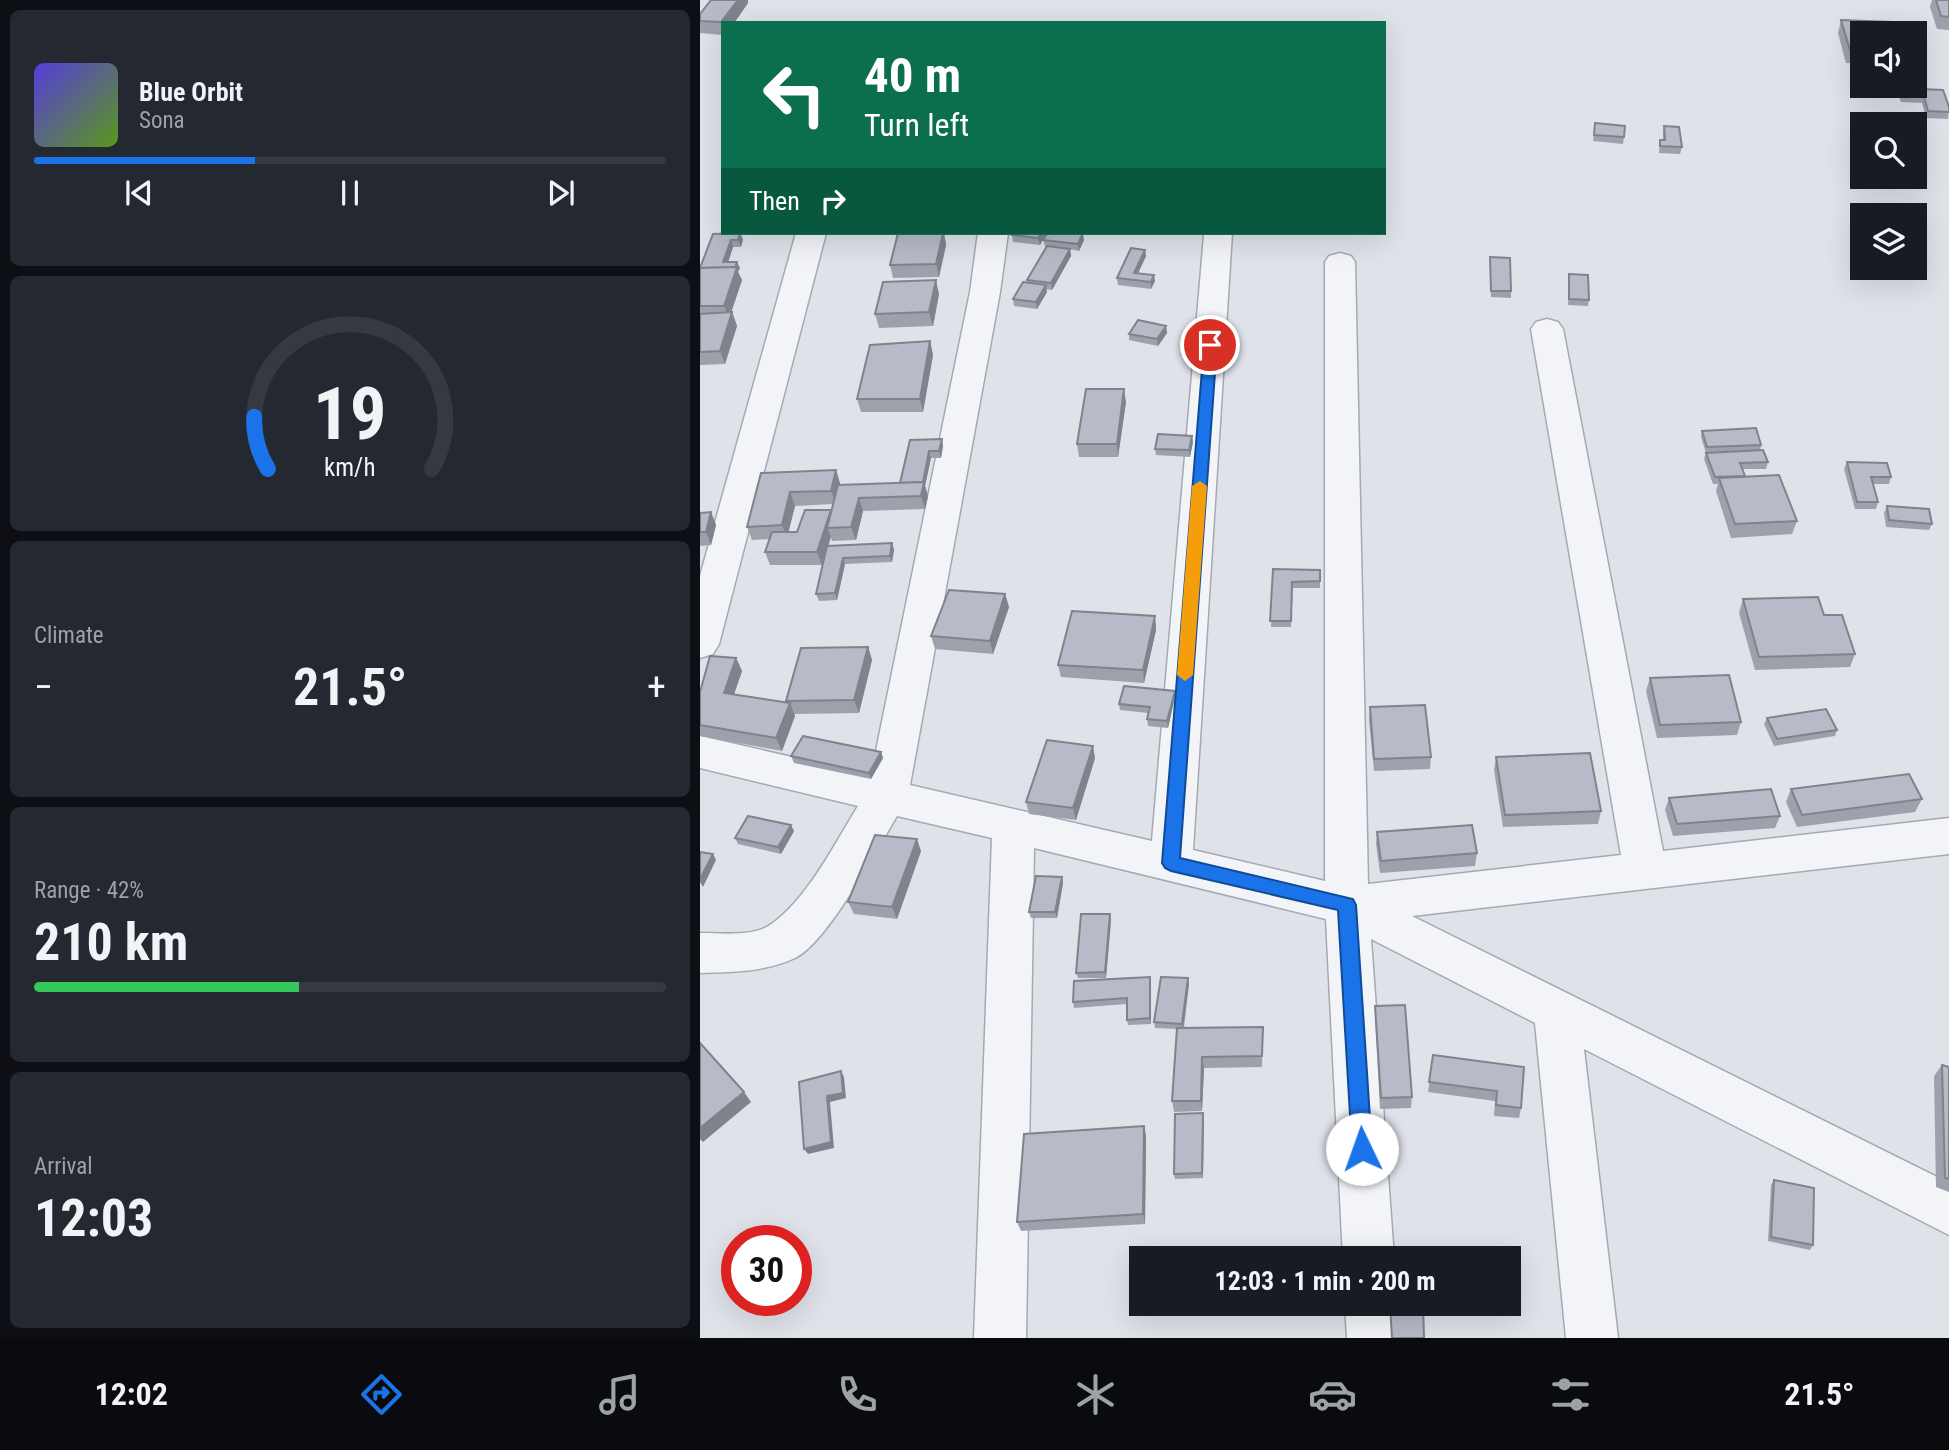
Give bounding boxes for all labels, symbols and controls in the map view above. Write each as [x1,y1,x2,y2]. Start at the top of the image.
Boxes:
map controls [1850,21,1927,280]
button: sound [1850,21,1927,98]
text: 40 m [864,47,961,104]
icon: left [749,49,840,140]
text: Blue Orbit [139,77,243,107]
text: Turn left [864,106,969,144]
text: Sona [139,107,185,134]
button: search [1850,112,1927,189]
icon: previous [120,174,158,212]
icon: pause [331,174,369,212]
icon: next [542,174,580,212]
icon: right [814,182,852,220]
text: Then [749,186,800,216]
button: layers [1850,203,1927,280]
pin [1180,315,1240,375]
icon: arrive [1191,326,1229,364]
text: 19 [313,372,387,458]
text: km/h [324,453,376,482]
text: Climate [34,622,104,649]
text: 21.5° [293,657,407,718]
text: − [34,665,53,709]
text: + [647,665,666,709]
text: Range · 42% [34,877,144,904]
text: 210 km [34,912,188,973]
position arrow [1325,1112,1399,1186]
text: Arrival [34,1153,93,1180]
text: 12:03 [34,1188,153,1249]
speed limit sign: 30 [721,1225,812,1316]
text: 12:03 · 1 min · 200 m [1215,1266,1435,1296]
icon: directions [357,1370,406,1419]
icon: music [595,1370,644,1419]
icon: phone [833,1370,882,1419]
icon: climate [1071,1370,1120,1419]
icon: car [1308,1370,1357,1419]
icon: filters [1546,1370,1595,1419]
text: 12:02 [94,1375,168,1413]
text: 21.5° [1784,1375,1854,1413]

